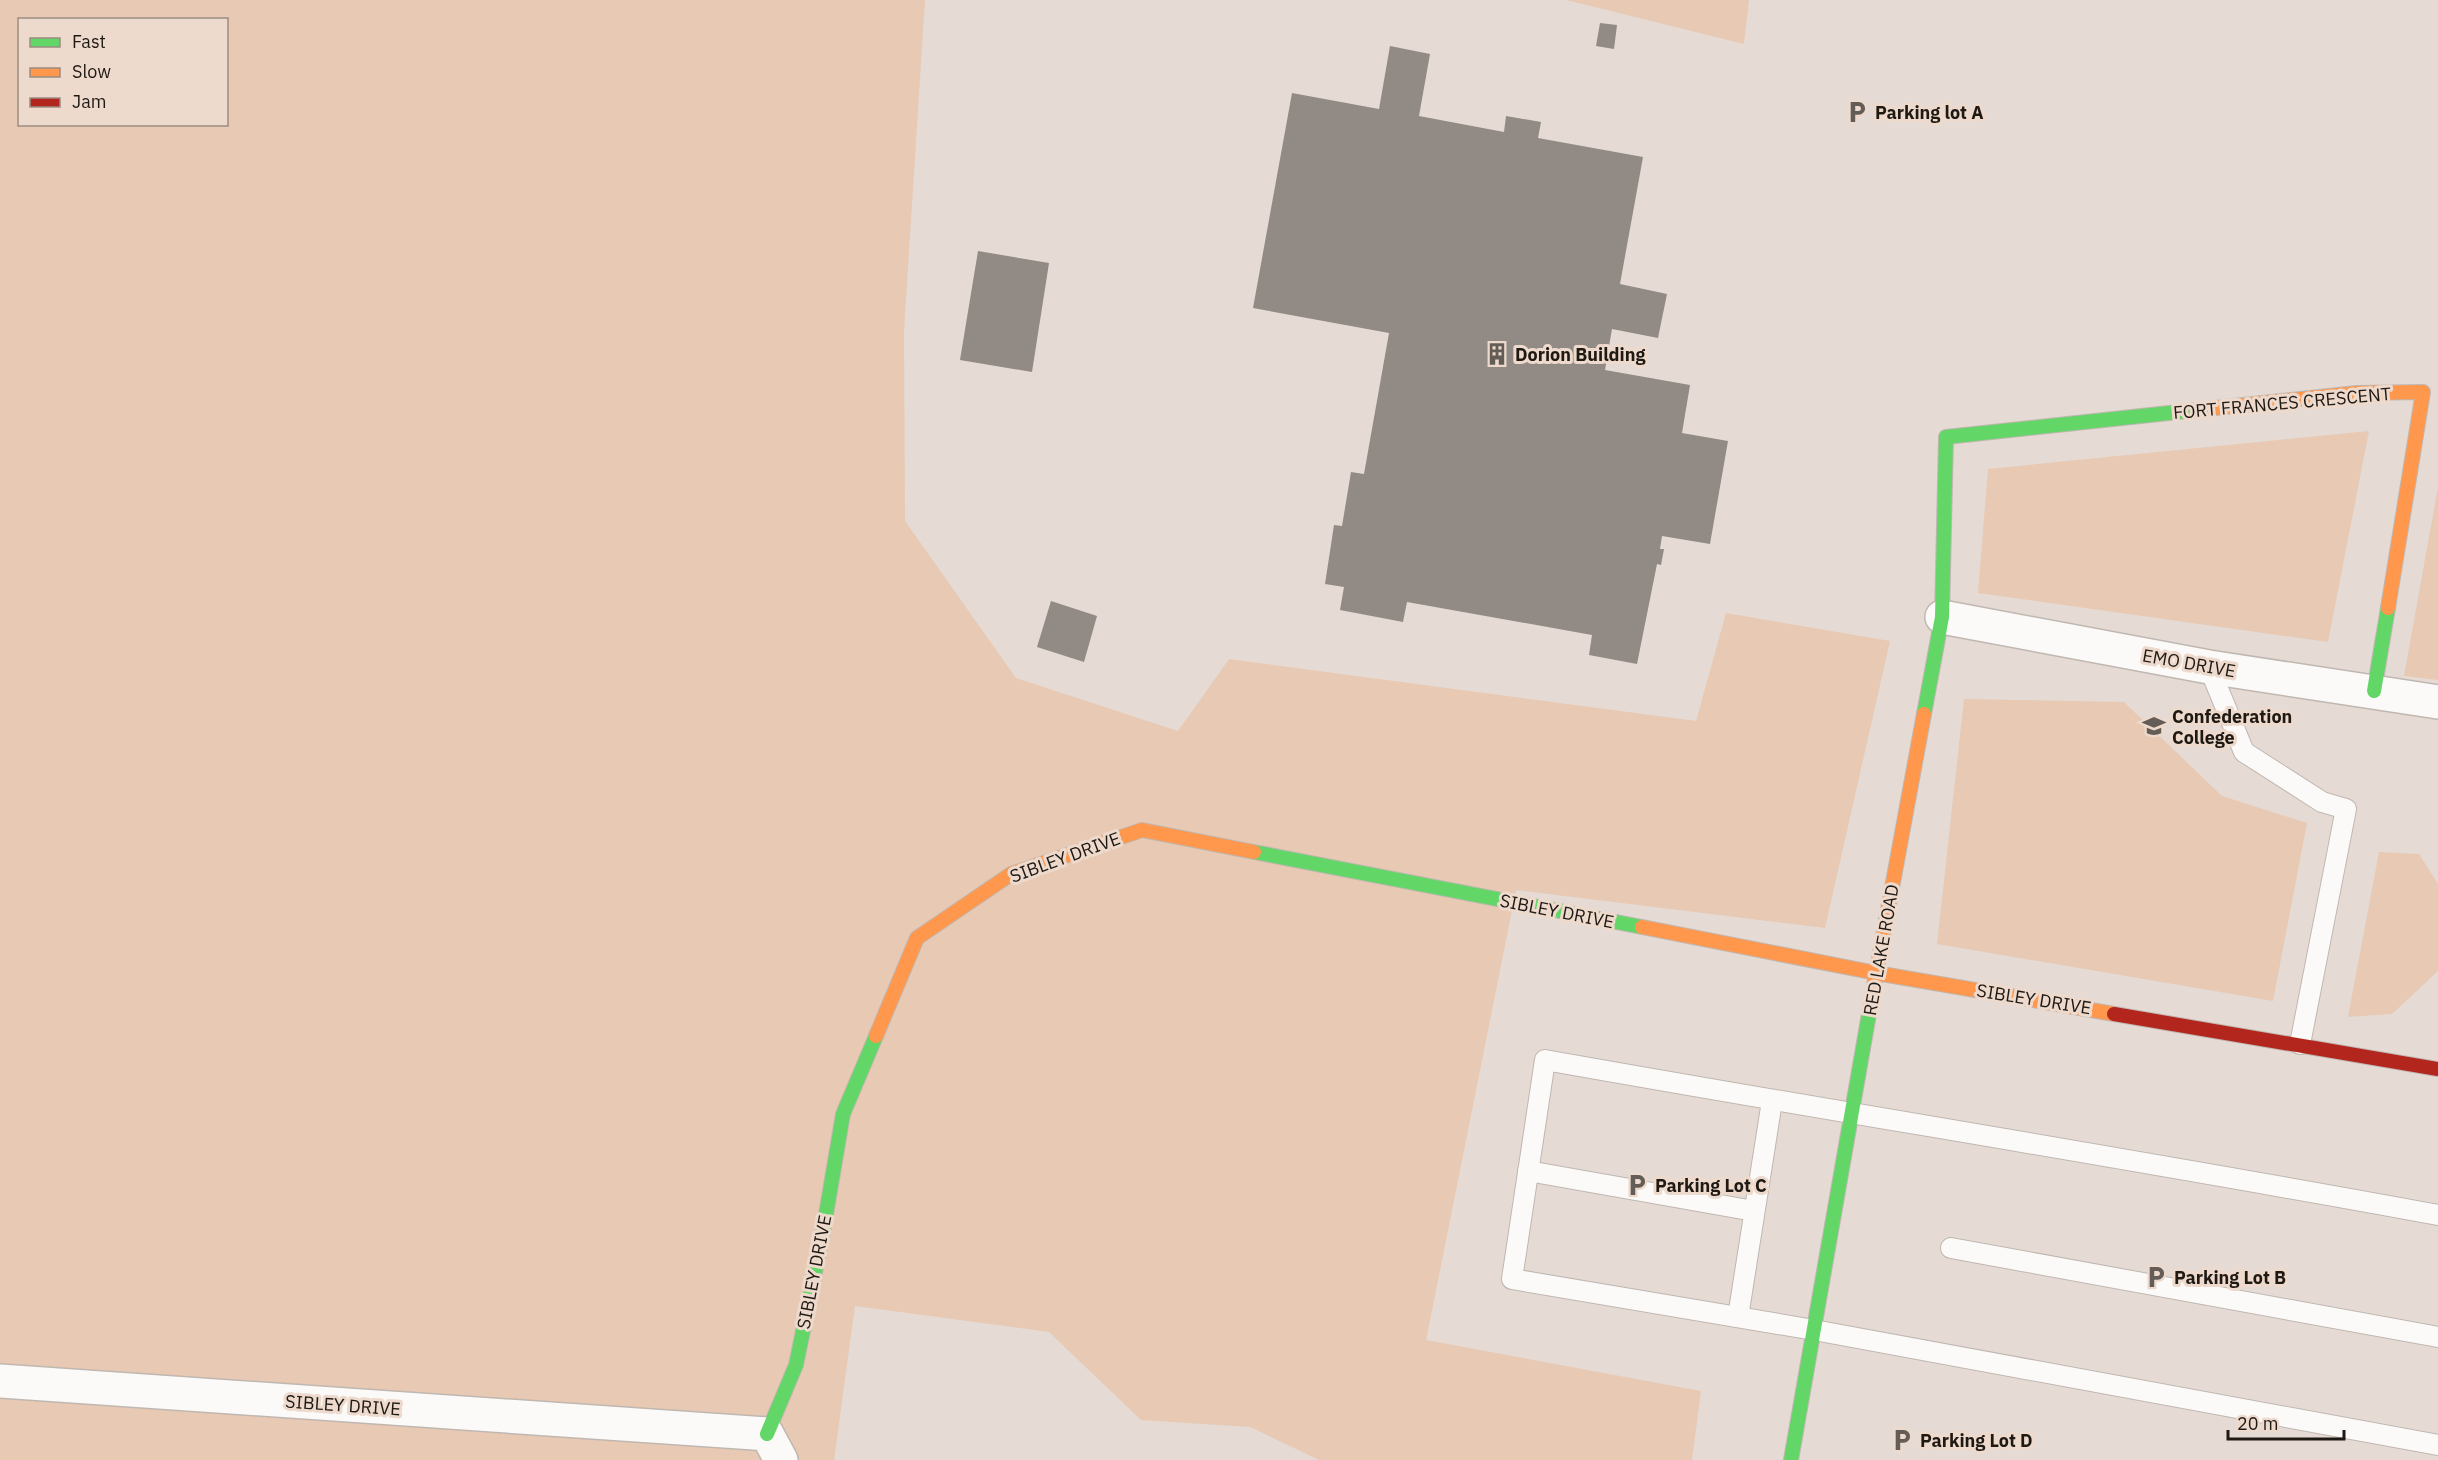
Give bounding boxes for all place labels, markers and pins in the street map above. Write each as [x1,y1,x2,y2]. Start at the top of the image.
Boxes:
parking icon: Parking lot A [1844,99,1870,125]
place label: Parking lot A [1875,101,1983,124]
building icon: Dorion Building [1484,341,1510,367]
place label: Dorion Building [1515,343,1645,366]
place label: Confederation College [2172,705,2292,749]
school or university icon: Confederation College [2141,713,2167,739]
parking icon: Parking Lot C [1624,1172,1650,1198]
place label: Parking Lot C [1655,1174,1767,1197]
parking icon: Parking Lot B [2143,1264,2169,1290]
place label: Parking Lot B [2174,1266,2286,1289]
parking icon: Parking Lot D [1889,1427,1915,1453]
place label: Parking Lot D [1920,1429,2033,1452]

